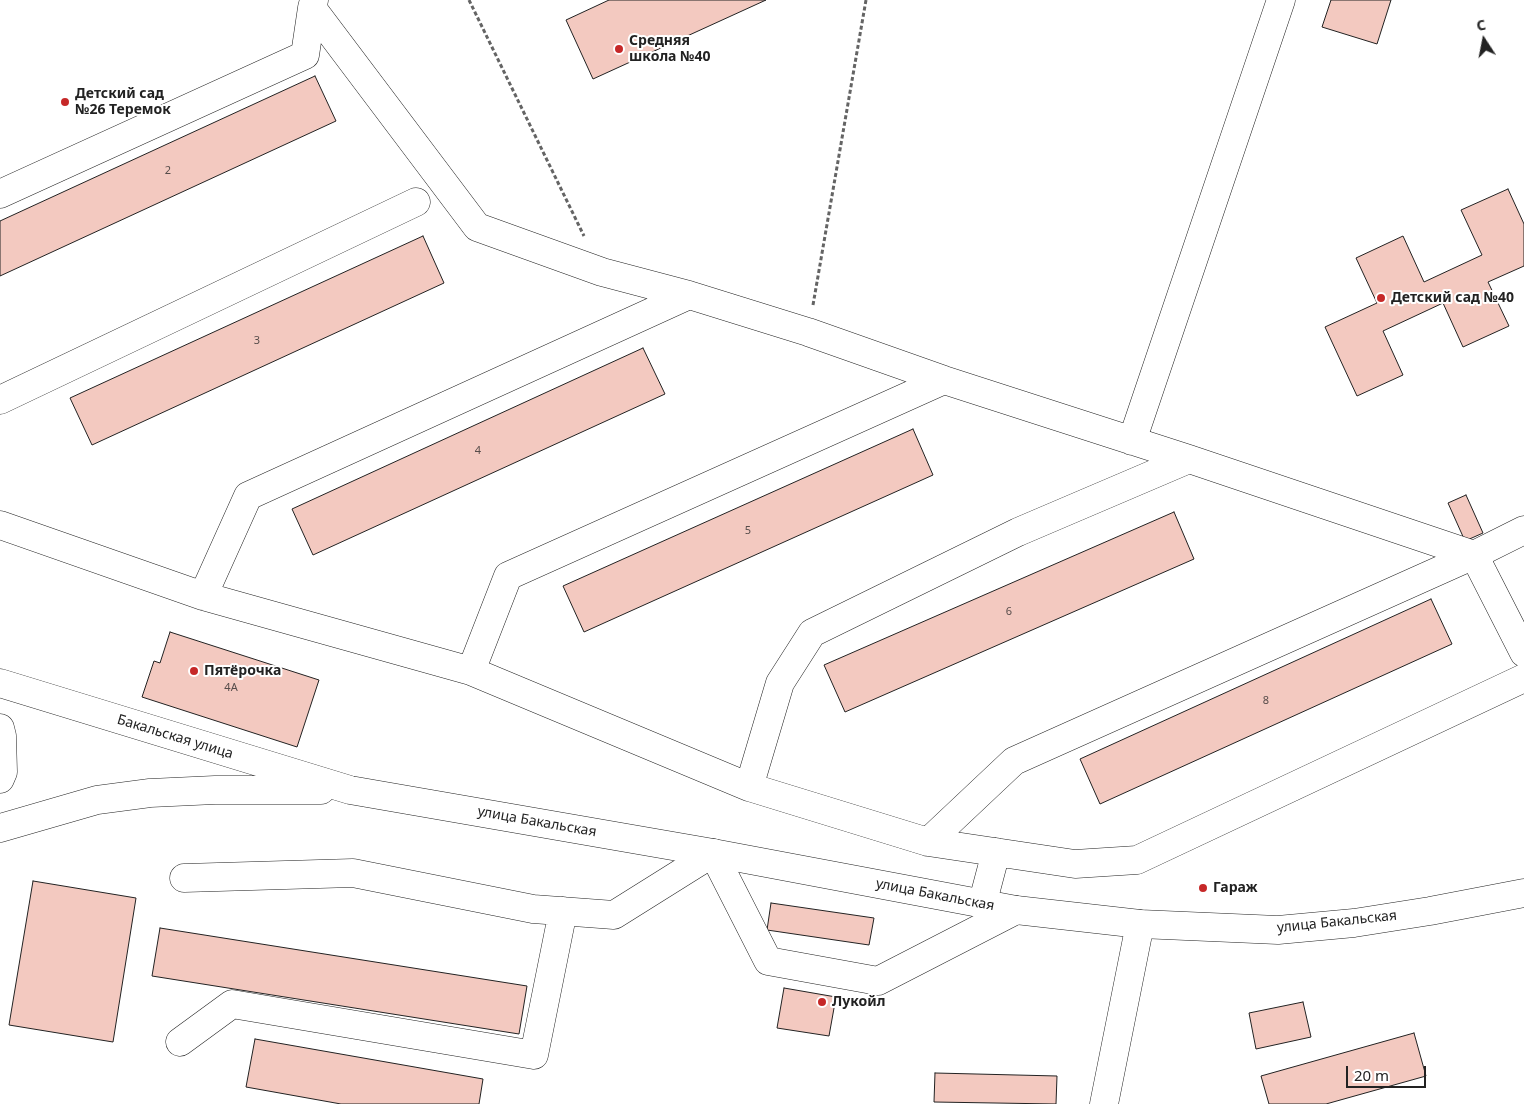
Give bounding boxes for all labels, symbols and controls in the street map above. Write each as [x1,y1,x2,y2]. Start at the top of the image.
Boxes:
north arrow [1459,15,1509,65]
text: С [1475,15,1487,35]
place label: Средняя школа №40 [629,33,710,65]
marker: Средняя школа №40 [613,43,625,55]
place label: Детский сад №26 Теремок [75,86,171,118]
marker: Детский сад №26 Теремок [59,96,71,108]
house number: 2 [165,164,171,178]
place label: Детский сад №40 [1391,290,1514,306]
marker: Детский сад №40 [1375,292,1387,304]
house number: 3 [254,334,260,348]
house number: 4 [475,444,481,458]
house number: 5 [745,524,751,538]
house number: 6 [1006,605,1012,619]
place label: Пятёрочка [204,663,281,679]
marker: Пятёрочка [188,665,200,677]
house number: 4А [224,681,238,695]
house number: 8 [1263,694,1269,708]
street label: Бакальская улица [115,711,235,763]
street label: улица Бакальская [476,803,598,841]
street label: улица Бакальская [874,875,996,915]
place label: Гараж [1213,880,1258,896]
marker: Гараж [1197,882,1209,894]
street label: улица Бакальская [1276,907,1398,937]
place label: Лукойл [832,994,885,1010]
marker: Лукойл [816,996,828,1008]
scale bar [1349,1056,1429,1088]
text: 20 m [1354,1065,1389,1085]

